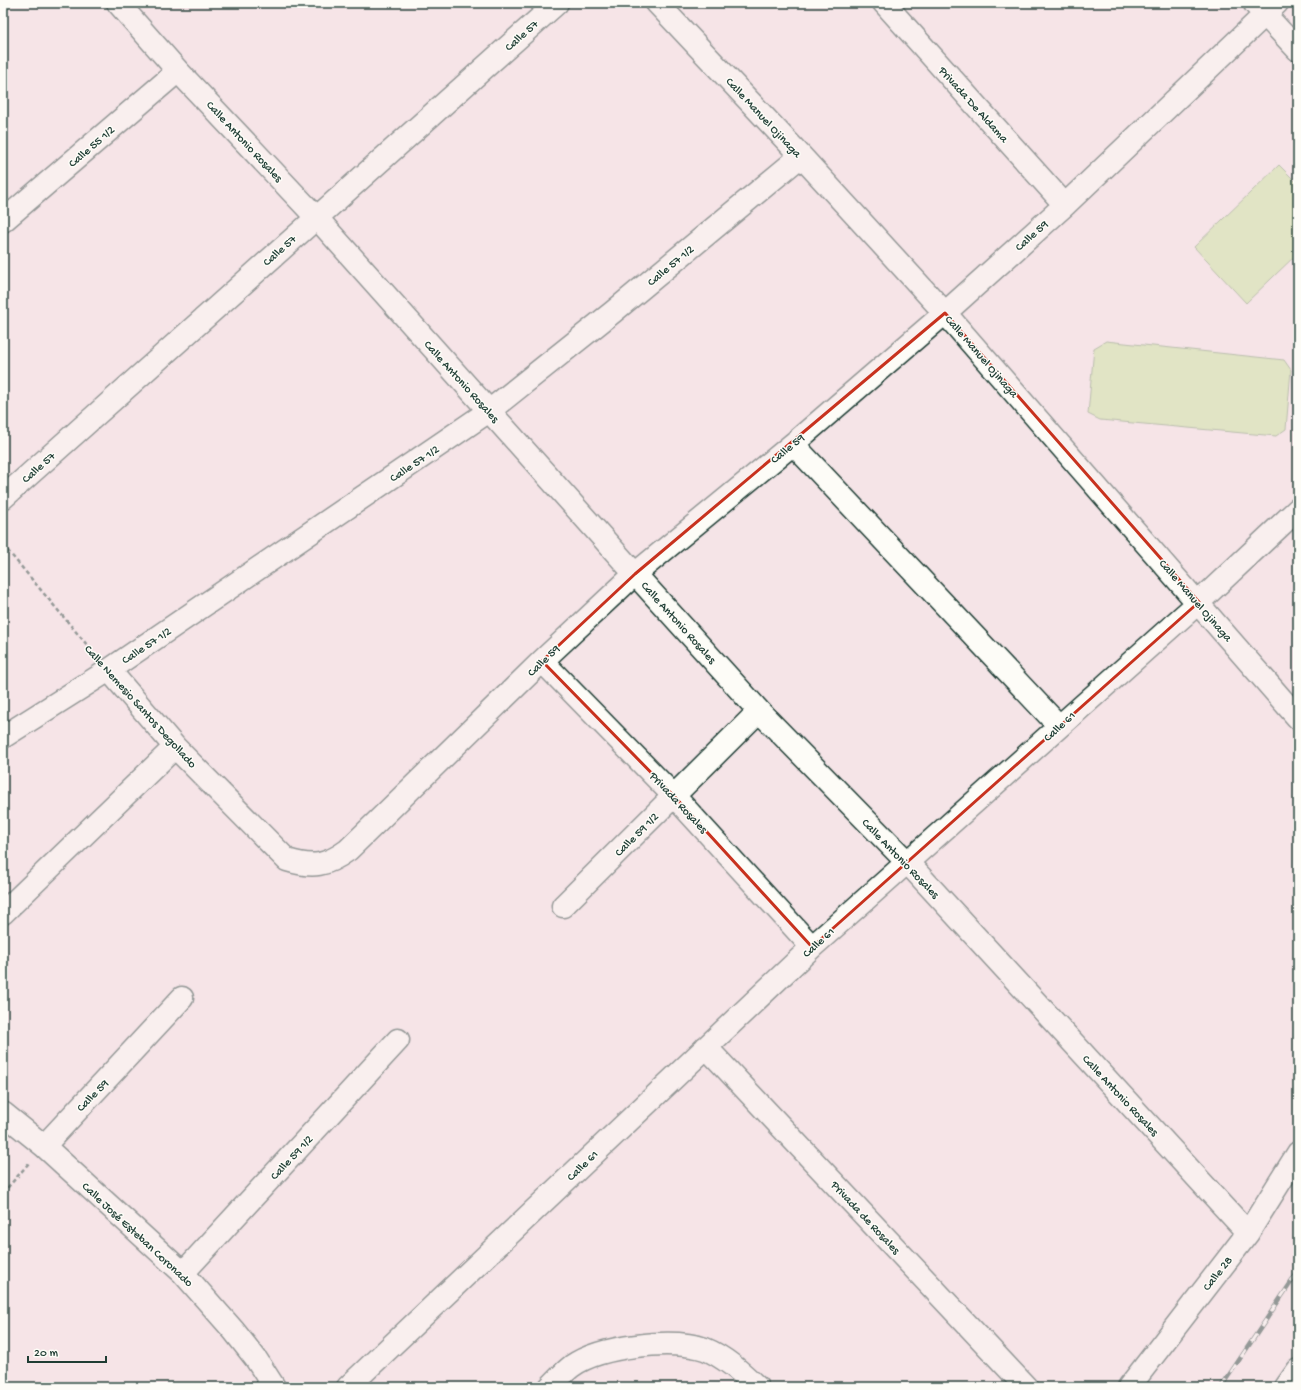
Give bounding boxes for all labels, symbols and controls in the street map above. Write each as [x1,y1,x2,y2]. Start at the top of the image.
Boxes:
street label: Calle 57 [503,17,542,55]
street label: Privada De Aldama [934,64,1011,146]
street label: Calle Manuel Ojinaga [722,75,804,162]
street label: Calle Antonio Rosales [202,99,285,186]
street label: Calle 55 1/2 [66,124,118,171]
street label: Calle 59 [1013,218,1052,255]
street label: Calle 57 [261,232,300,270]
street label: Calle 57 1/2 [645,243,698,290]
street label: Calle Manuel Ojinaga [941,313,1020,402]
street label: Calle Antonio Rosales [420,338,501,427]
street label: Calle 59 [769,431,808,468]
street label: Calle 57 1/2 [388,443,443,486]
street label: Calle 57 [20,449,59,487]
street label: Calle Manuel Ojinaga [1155,557,1234,646]
street label: Calle Antonio Rosales [637,579,718,668]
street label: Calle 57 1/2 [120,625,175,668]
street label: Calle Nemesio Santos Degollado [80,643,199,772]
street label: Calle 59 [525,643,564,680]
street label: Calle 61 [1041,709,1079,746]
street label: Privada Rosales [645,769,710,837]
street label: Calle 59 1/2 [613,810,662,860]
street label: Calle Antonio Rosales [858,817,942,903]
street label: Calle 61 [800,925,838,962]
street label: Calle Antonio Rosales [1078,1053,1161,1140]
street label: Calle 59 [75,1077,112,1116]
street label: Calle 59 1/2 [268,1133,317,1184]
street label: Calle 61 [565,1148,602,1185]
street label: Privada de Rosales [826,1178,902,1258]
street label: Calle José Esteban Coronado [78,1180,195,1291]
street label: Calle 28 [1201,1254,1237,1294]
scale bar [28,1338,106,1364]
text: 20 m [34,1347,59,1361]

